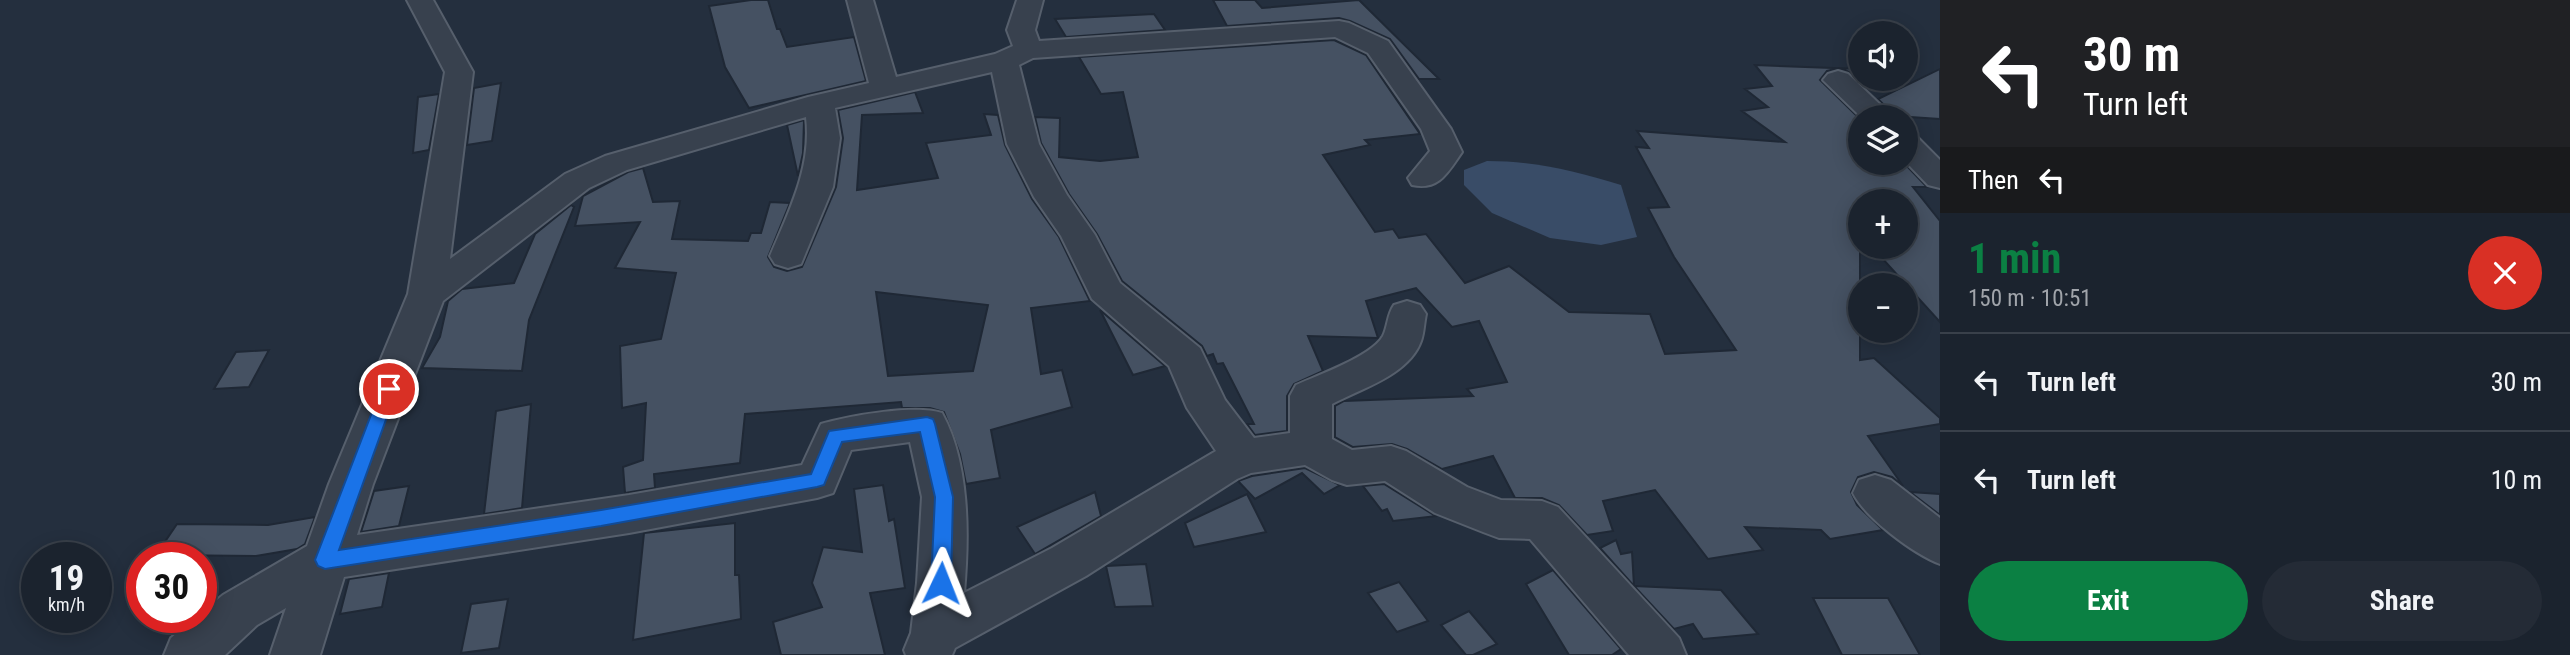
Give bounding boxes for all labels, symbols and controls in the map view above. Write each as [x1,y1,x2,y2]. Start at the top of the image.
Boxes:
map controls [1848,21,1918,343]
button: sound [1848,21,1918,91]
text: 30 m [2083,26,2180,83]
icon: left [1968,28,2059,119]
text: Turn left [2083,85,2188,123]
button: layers [1848,105,1918,175]
icon: left [2033,161,2071,199]
text: Then [1968,165,2019,195]
button: + [1848,189,1918,259]
text: 1 min [1968,234,2061,283]
button: close [2468,236,2542,310]
button: − [1848,273,1918,343]
text: 150 m · 10:51 [1968,285,2092,312]
pin [359,359,419,419]
icon: left [1968,363,2006,401]
text: Turn left [2027,367,2116,397]
text: 30 m [2491,367,2542,397]
icon: arrive [370,370,408,408]
icon: left [1968,461,2006,499]
text: Turn left [2027,465,2116,495]
text: 10 m [2491,465,2542,495]
speed limit sign: 30 [126,542,217,633]
position arrow [904,546,978,620]
text: 19 [49,558,84,599]
button: Exit [1968,561,2248,641]
button: Share [2262,561,2542,641]
text: km/h [48,594,85,615]

